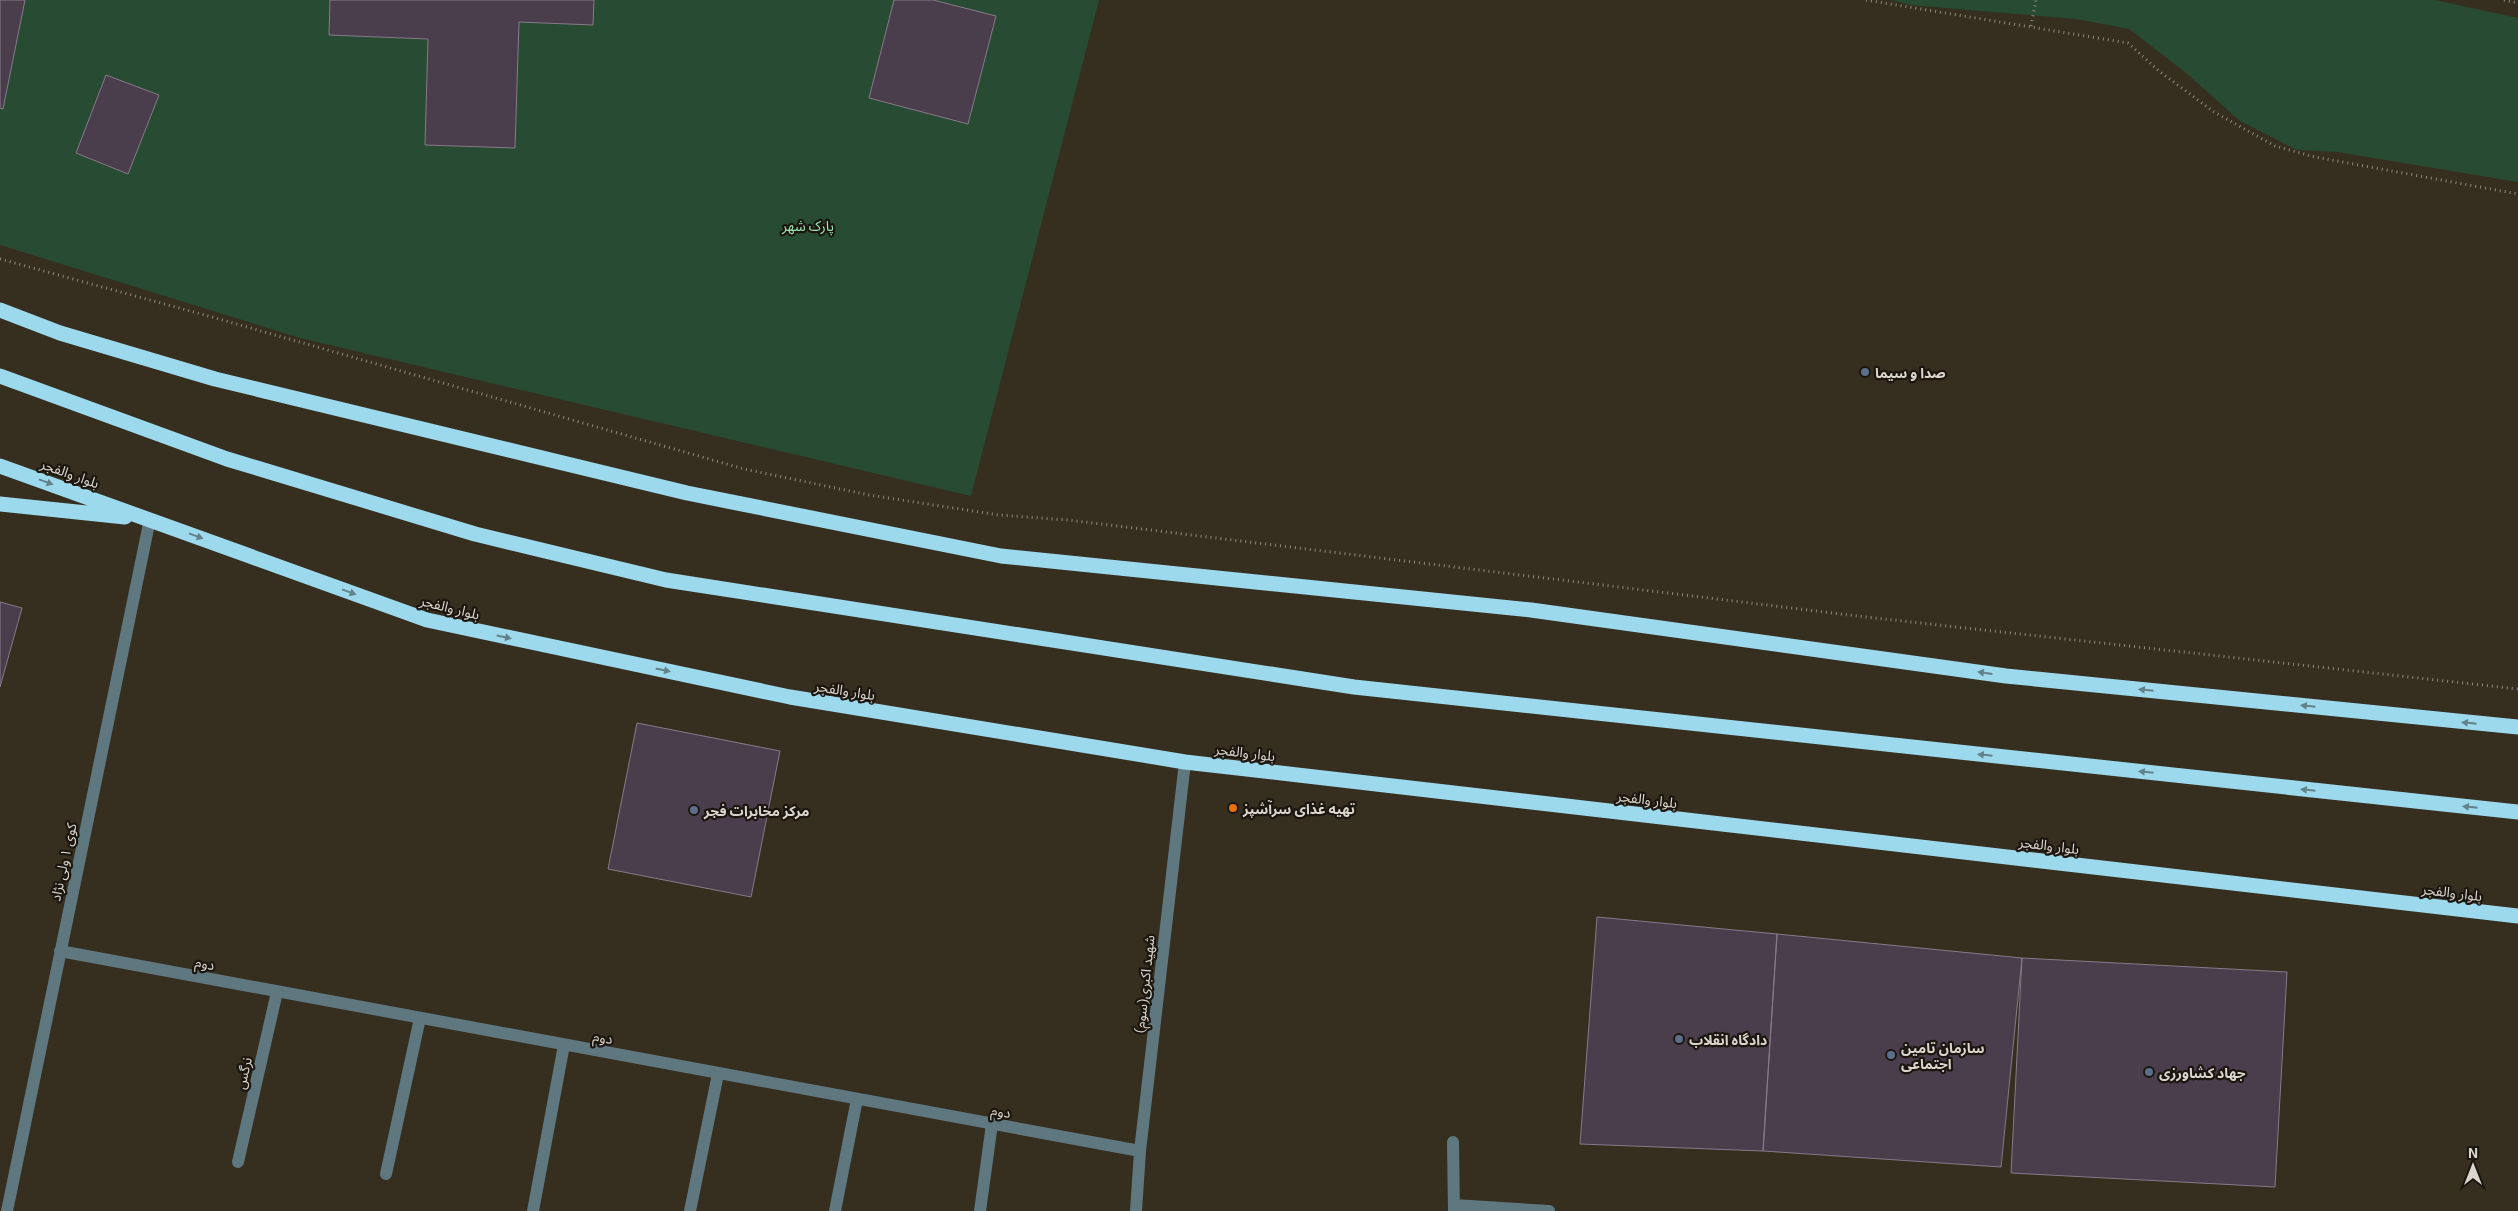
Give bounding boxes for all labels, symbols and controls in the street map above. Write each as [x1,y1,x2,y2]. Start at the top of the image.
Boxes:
park label: پارک شهر [781,217,834,236]
place label: صدا و سیما [1875,364,1946,381]
marker: صدا و سیما [1859,366,1871,378]
street label: بلوار والفجر [37,454,102,492]
one-way arrow [39,478,54,486]
one-way arrow [189,532,204,540]
one-way arrow [341,589,356,596]
street label: بلوار والفجر [417,591,482,624]
one-way arrow [497,633,512,641]
one-way arrow [656,667,672,675]
one-way arrow [1976,668,1992,676]
street label: بلوار والفجر [813,677,877,704]
one-way arrow [2138,686,2154,694]
one-way arrow [2300,702,2316,710]
one-way arrow [2461,718,2477,726]
street label: بلوار والفجر [1213,740,1276,765]
one-way arrow [1977,751,1993,759]
one-way arrow [2138,768,2154,776]
one-way arrow [2300,786,2316,794]
street label: بلوار والفجر [1615,787,1678,812]
place label: تهیه غذای سرآشپز [1242,800,1355,818]
place label: مرکز مخابرات فجر [703,802,809,820]
marker: تهیه غذای سرآشپز [1227,802,1239,814]
one-way arrow [2461,803,2477,811]
marker: مرکز مخابرات فجر [688,804,700,816]
street label: کوی ۱ ولی نژاد [46,821,81,903]
street label: بلوار والفجر [2017,833,2080,858]
street label: بلوار والفجر [2420,880,2483,905]
street label: شهید اکبری(سوم) [1130,934,1161,1034]
street label: دوم [193,953,217,976]
street label: دوم [591,1027,614,1050]
place label: دادگاه انقلاب [1689,1031,1767,1048]
marker: دادگاه انقلاب [1673,1033,1685,1045]
place label: سازمان تامین اجتماعی [1901,1039,1985,1072]
marker: سازمان تامین اجتماعی [1885,1049,1897,1061]
street label: نرگس [231,1055,256,1091]
place label: جهاد کشاورزی [2159,1064,2246,1082]
marker: جهاد کشاورزی [2143,1066,2155,1078]
street label: دوم [989,1101,1012,1124]
north arrow [2448,1141,2498,1191]
text: N [2468,1144,2478,1161]

